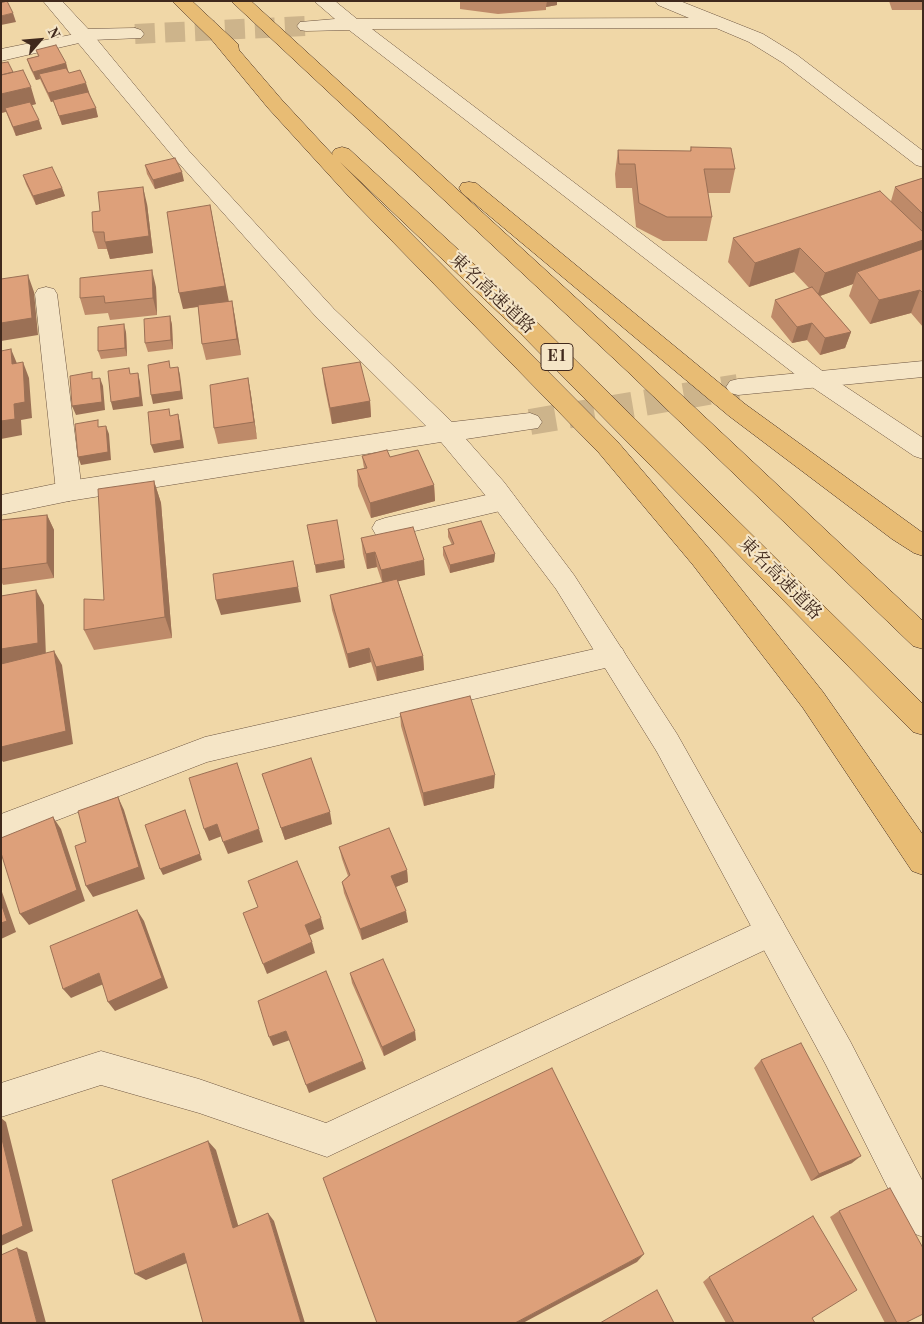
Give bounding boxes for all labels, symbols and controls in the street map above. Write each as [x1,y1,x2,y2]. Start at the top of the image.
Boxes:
north arrow [15,15,65,65]
text: N [45,25,62,41]
street label: 東名高速道路 [445,249,539,339]
road number: E1 [541,344,573,371]
street label: 東名高速道路 [734,533,826,625]

